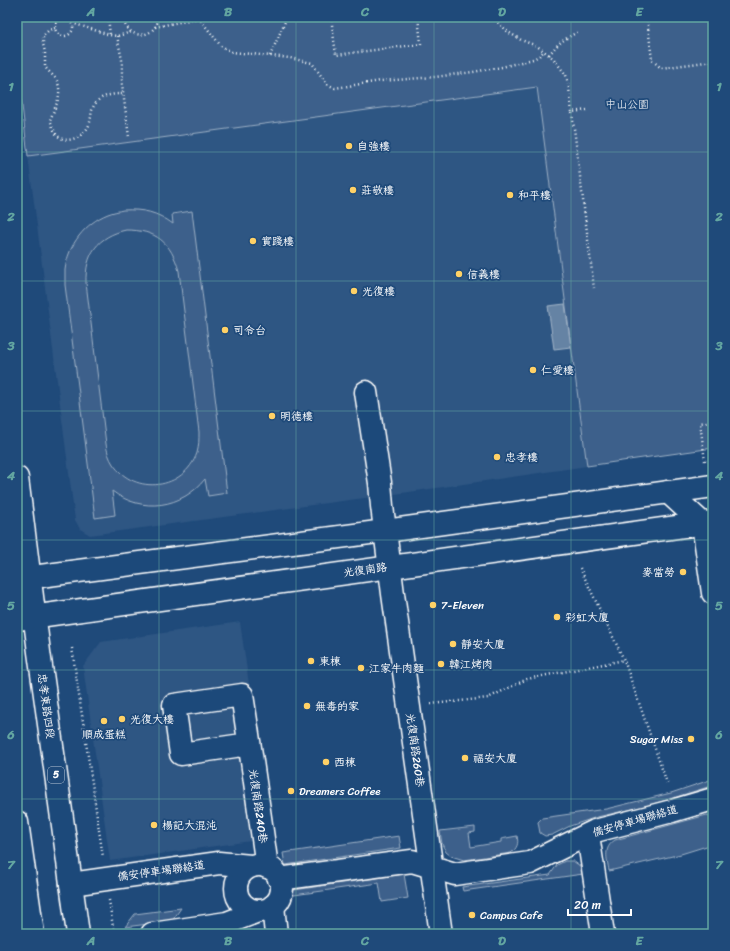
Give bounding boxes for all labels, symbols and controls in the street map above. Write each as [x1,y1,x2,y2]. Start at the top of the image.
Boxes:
text: A [86,0,95,23]
text: B [224,0,233,23]
text: C [360,0,370,23]
text: D [498,0,506,23]
text: E [635,0,644,23]
text: 1 [8,75,14,98]
text: 1 [716,75,722,98]
park label: 中山公園 [605,95,649,114]
place label: 自強樓 [357,137,390,156]
marker: 自強樓 [344,141,354,151]
place label: 莊敬樓 [361,181,394,200]
marker: 莊敬樓 [348,185,358,195]
place label: 和平樓 [518,186,551,205]
marker: 和平樓 [505,190,515,200]
text: 2 [6,205,15,228]
text: 2 [714,205,723,228]
place label: 實踐樓 [261,232,294,251]
marker: 實踐樓 [248,236,258,246]
place label: 信義樓 [467,265,500,284]
marker: 信義樓 [454,269,464,279]
place label: 光復樓 [362,282,395,301]
marker: 光復樓 [349,286,359,296]
place label: 司令台 [233,321,266,340]
marker: 司令台 [220,325,230,335]
text: 3 [6,334,15,357]
text: 3 [714,334,723,357]
place label: 仁愛樓 [541,361,574,380]
marker: 仁愛樓 [528,365,538,375]
place label: 明德樓 [280,407,313,426]
marker: 明德樓 [267,411,277,421]
place label: 忠孝樓 [505,448,538,467]
marker: 忠孝樓 [492,452,502,462]
text: 4 [6,464,16,487]
text: 4 [714,464,724,487]
street label: 光復南路 [342,558,388,582]
place label: 麥當勞 [642,563,675,582]
marker: 麥當勞 [678,567,688,577]
text: 5 [7,594,15,617]
text: 5 [715,594,723,617]
place label: 7-Eleven [441,596,484,615]
marker: 7-Eleven [428,600,438,610]
place label: 彩虹大廈 [565,608,609,627]
marker: 彩虹大廈 [552,612,562,622]
place label: 靜安大廈 [461,635,505,654]
marker: 靜安大廈 [448,639,458,649]
place label: 東棟 [319,652,341,671]
place label: 韓江烤肉 [449,655,493,674]
marker: 東棟 [306,656,316,666]
place label: 江家牛肉麵 [369,659,424,678]
marker: 韓江烤肉 [436,659,446,669]
marker: 江家牛肉麵 [356,663,366,673]
street label: 忠孝東路四段 [32,672,60,740]
place label: 無毒的家 [315,697,359,716]
marker: 無毒的家 [302,701,312,711]
place label: 光復大樓 [130,710,174,729]
street label: 光復南路260巷 [400,712,430,788]
marker: 光復大樓 [117,714,127,724]
marker: 順成蛋糕 [99,716,109,726]
text: 6 [6,723,15,746]
text: 6 [714,723,723,746]
place label: 順成蛋糕 [82,725,126,744]
place label: Sugar Miss [630,730,684,749]
marker: Sugar Miss [686,734,696,744]
place label: 福安大廈 [473,749,517,768]
place label: 西棟 [334,753,356,772]
marker: 福安大廈 [460,753,470,763]
marker: 西棟 [321,757,331,767]
road number: 5 [48,767,64,783]
street label: 光復南路240巷 [243,767,273,845]
place label: Dreamers Coffee [299,782,381,801]
marker: Dreamers Coffee [286,786,296,796]
street label: 僑安停車場聯絡道 [590,800,680,842]
place label: 楊記大混沌 [162,816,217,835]
marker: 楊記大混沌 [149,820,159,830]
text: 7 [7,853,16,876]
text: 7 [715,853,724,876]
street label: 僑安停車場聯絡道 [116,855,206,887]
scale bar [568,891,631,917]
text: 20 m [574,894,601,916]
place label: Campus Cafe [480,906,543,925]
marker: Campus Cafe [467,910,477,920]
text: A [86,929,95,951]
text: B [224,929,233,951]
text: C [360,929,370,951]
text: D [498,929,506,951]
text: E [635,929,644,951]

